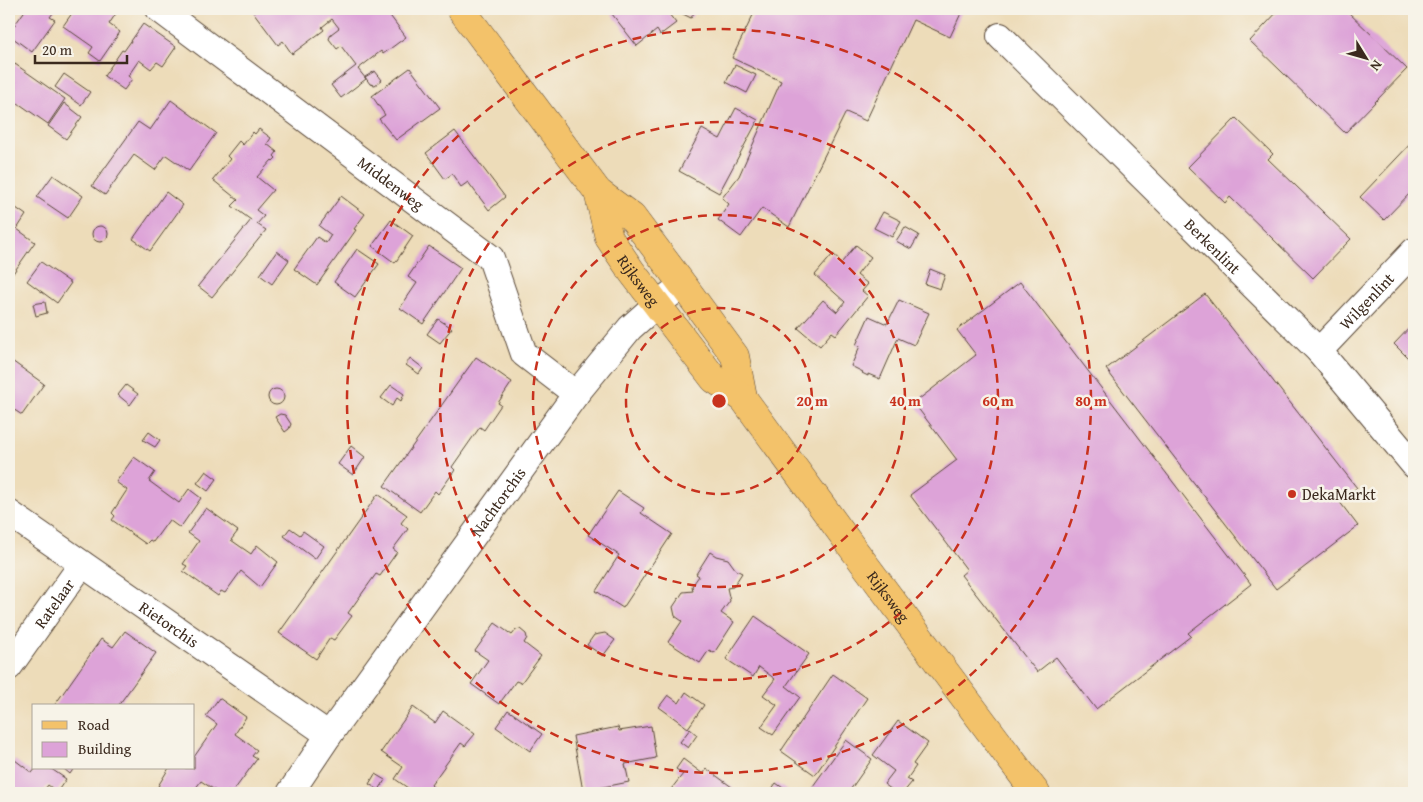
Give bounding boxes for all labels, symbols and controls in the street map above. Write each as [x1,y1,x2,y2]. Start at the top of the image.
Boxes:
scale bar [35,32,128,64]
north arrow [1340,32,1390,82]
text: 20 m [42,39,73,60]
text: N [1365,56,1387,76]
street label: Middenweg [353,150,429,216]
street label: Berkenlint [1179,213,1247,280]
street label: Rijksweg [611,250,666,311]
street label: Wilgenlint [1333,267,1400,335]
text: 20 m [796,390,828,411]
text: 40 m [889,390,921,411]
text: 60 m [982,390,1014,411]
text: 80 m [1075,390,1107,411]
centre of rings [710,392,728,410]
street label: Nachtorchis [465,462,531,541]
place label: DekaMarkt [1302,482,1376,506]
marker: DekaMarkt [1286,488,1298,500]
street label: Rijksweg [861,566,916,627]
street label: Ratelaar [28,573,80,633]
street label: Rietorchis [134,595,204,653]
legend [32,704,195,770]
text: Road [78,714,109,735]
text: Building [78,738,132,759]

